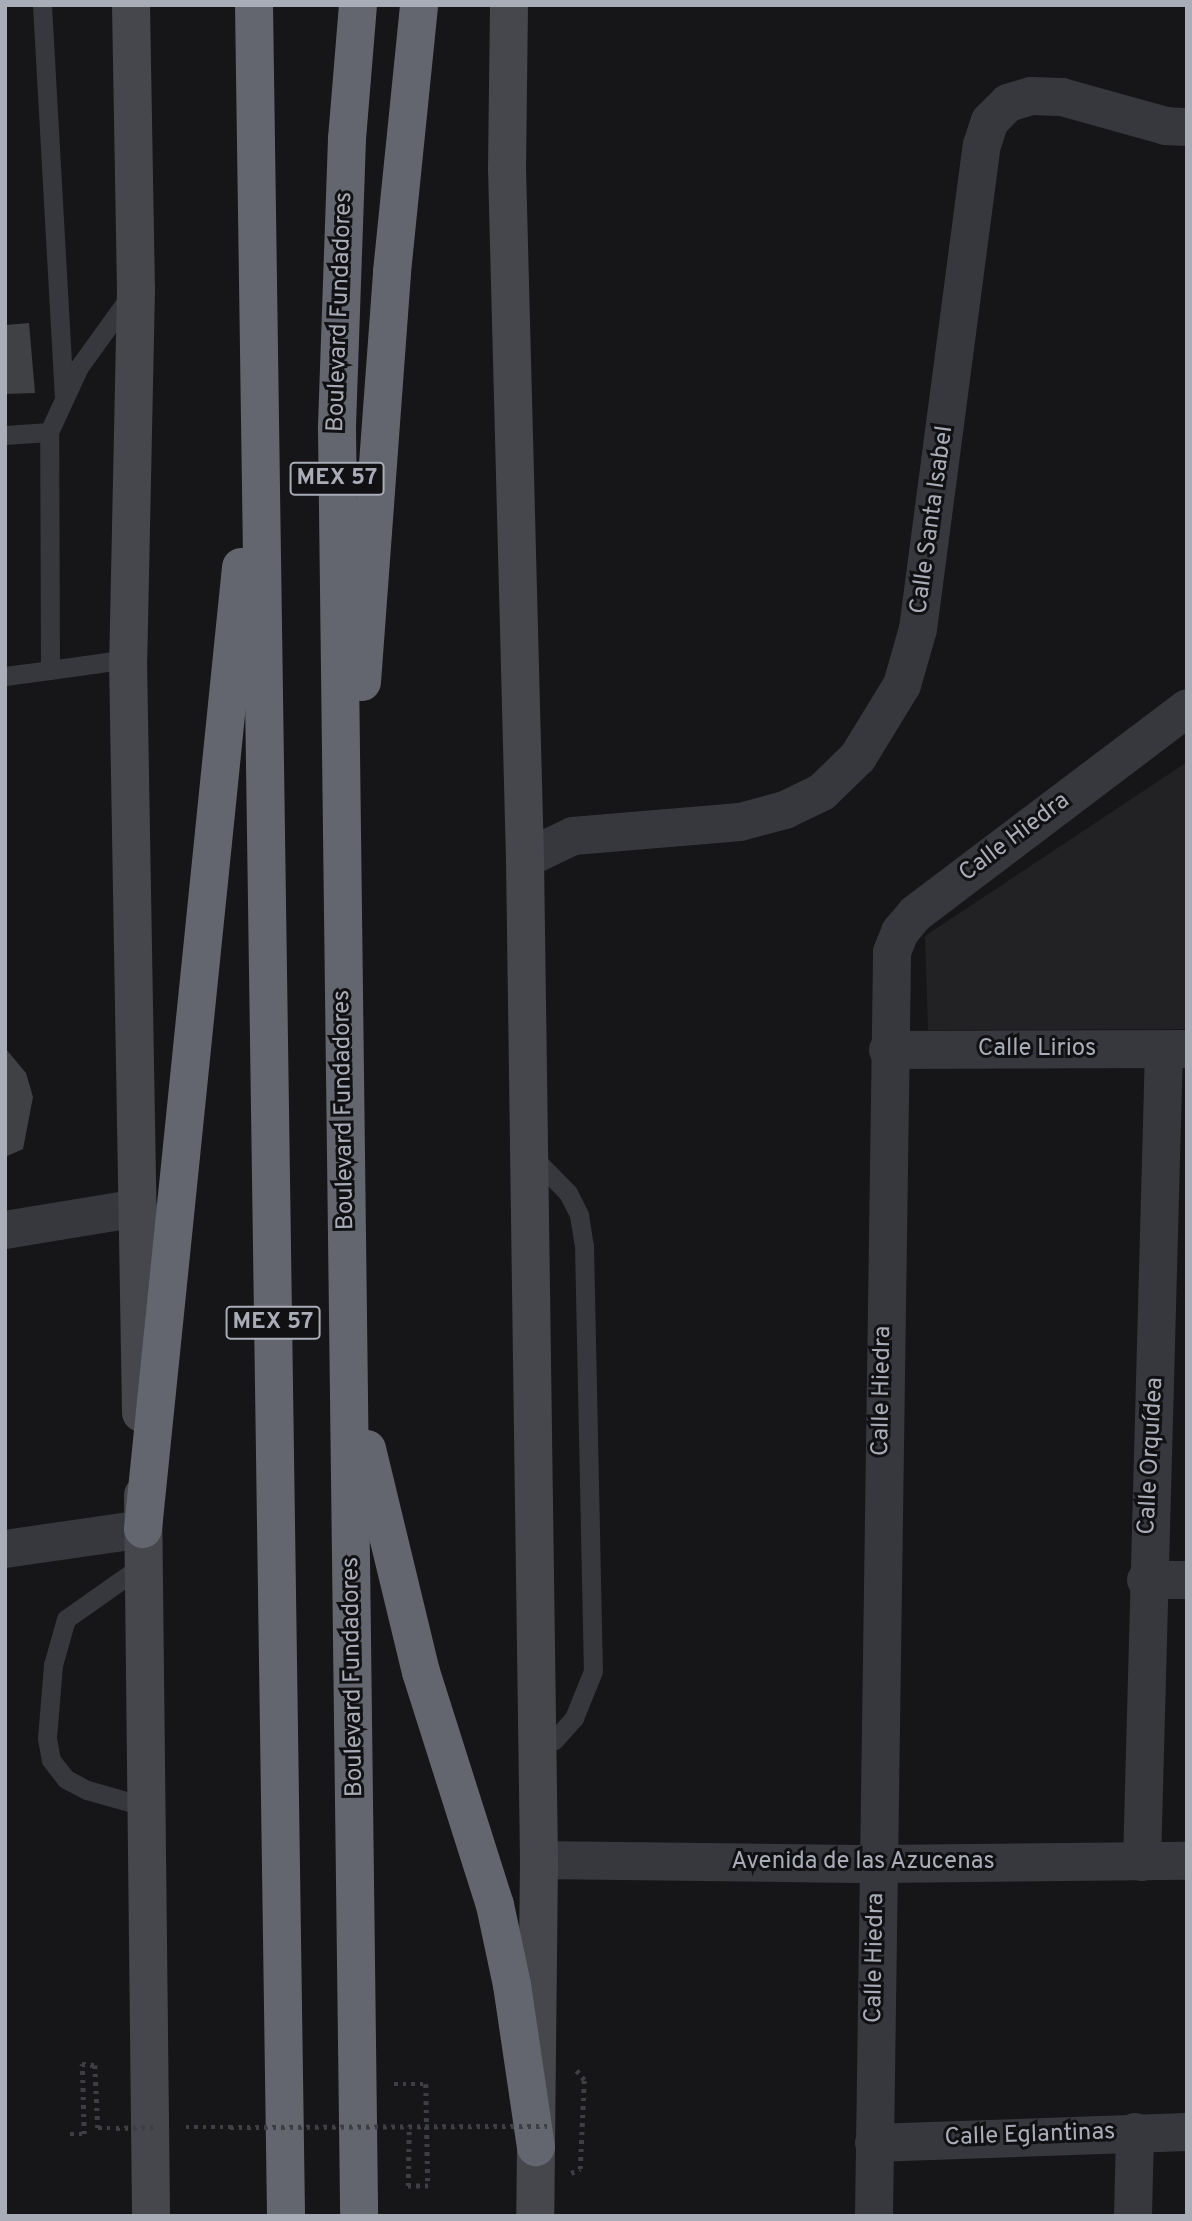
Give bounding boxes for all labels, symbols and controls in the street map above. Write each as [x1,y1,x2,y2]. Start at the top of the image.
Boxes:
street label: Boulevard Fundadores [322,191,360,433]
street label: Calle Santa Isabel [906,424,960,616]
road number: MEX 57 [288,460,386,499]
street label: Calle Hiedra [954,787,1076,889]
street label: Boulevard Fundadores [329,990,361,1230]
street label: Calle Lirios [978,1036,1096,1064]
road number: MEX 57 [224,1304,322,1342]
street label: Calle Hiedra [867,1326,899,1456]
street label: Calle Orquídea [1133,1377,1171,1535]
street label: Boulevard Fundadores [338,1557,370,1797]
street label: Avenida de las Azucenas [731,1849,995,1877]
street label: Calle Hiedra [860,1893,892,2023]
street label: Calle Eglantinas [944,2119,1116,2153]

